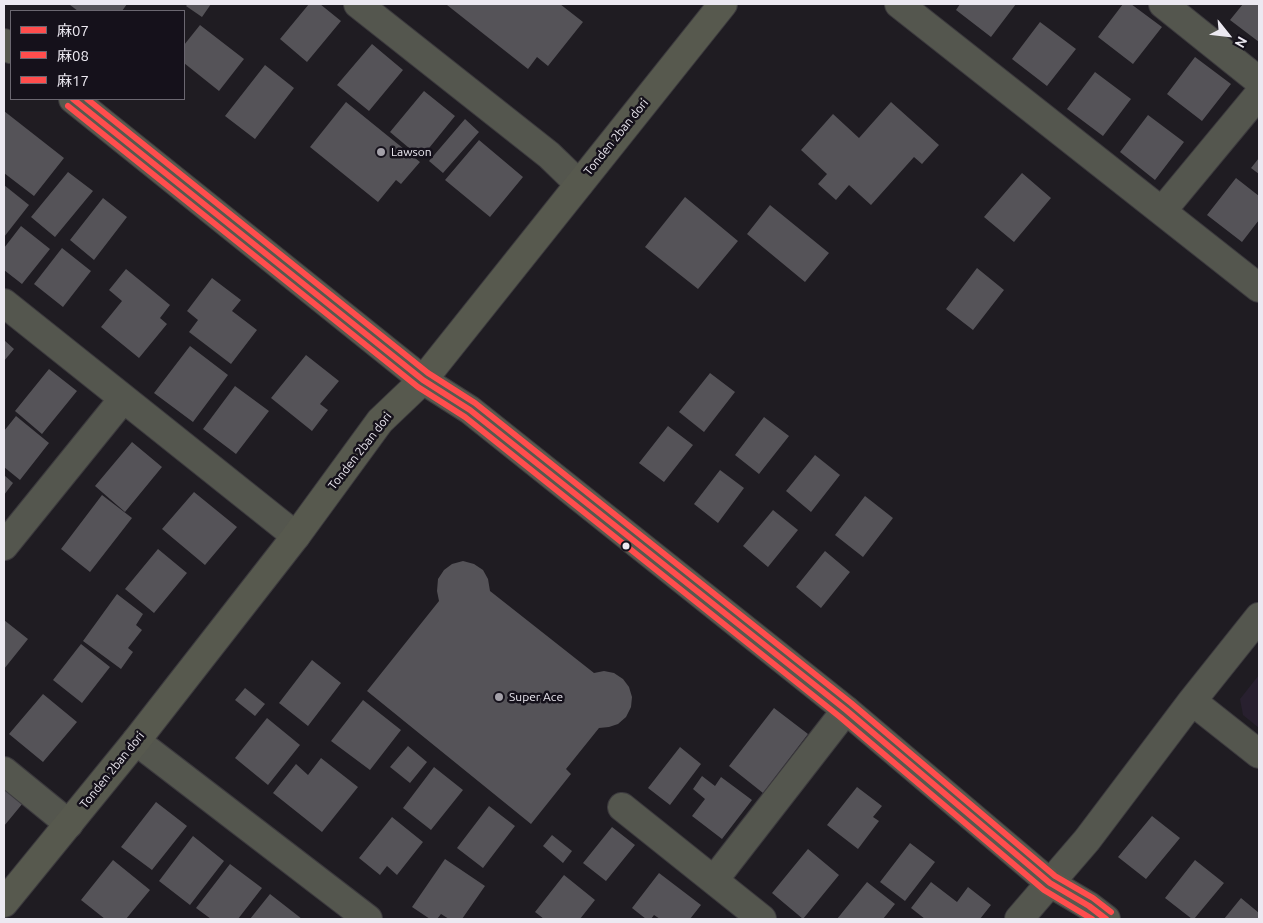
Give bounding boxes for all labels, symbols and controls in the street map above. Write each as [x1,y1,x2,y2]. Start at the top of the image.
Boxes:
legend [10,10,185,100]
north arrow [1203,10,1253,60]
text: 麻07 [57,22,89,39]
text: N [1232,34,1251,51]
text: 麻08 [57,47,89,64]
text: 麻17 [57,72,89,89]
street label: Tonden 2ban dori [581,96,651,178]
place label: Lawson [391,145,432,159]
marker: Lawson [375,146,387,158]
street label: Tonden 2ban dori [325,409,395,493]
unlabelled marker [621,541,631,551]
place label: Super Ace [509,690,563,704]
marker: Super Ace [493,691,505,703]
street label: Tonden 2ban dori [77,729,147,811]

